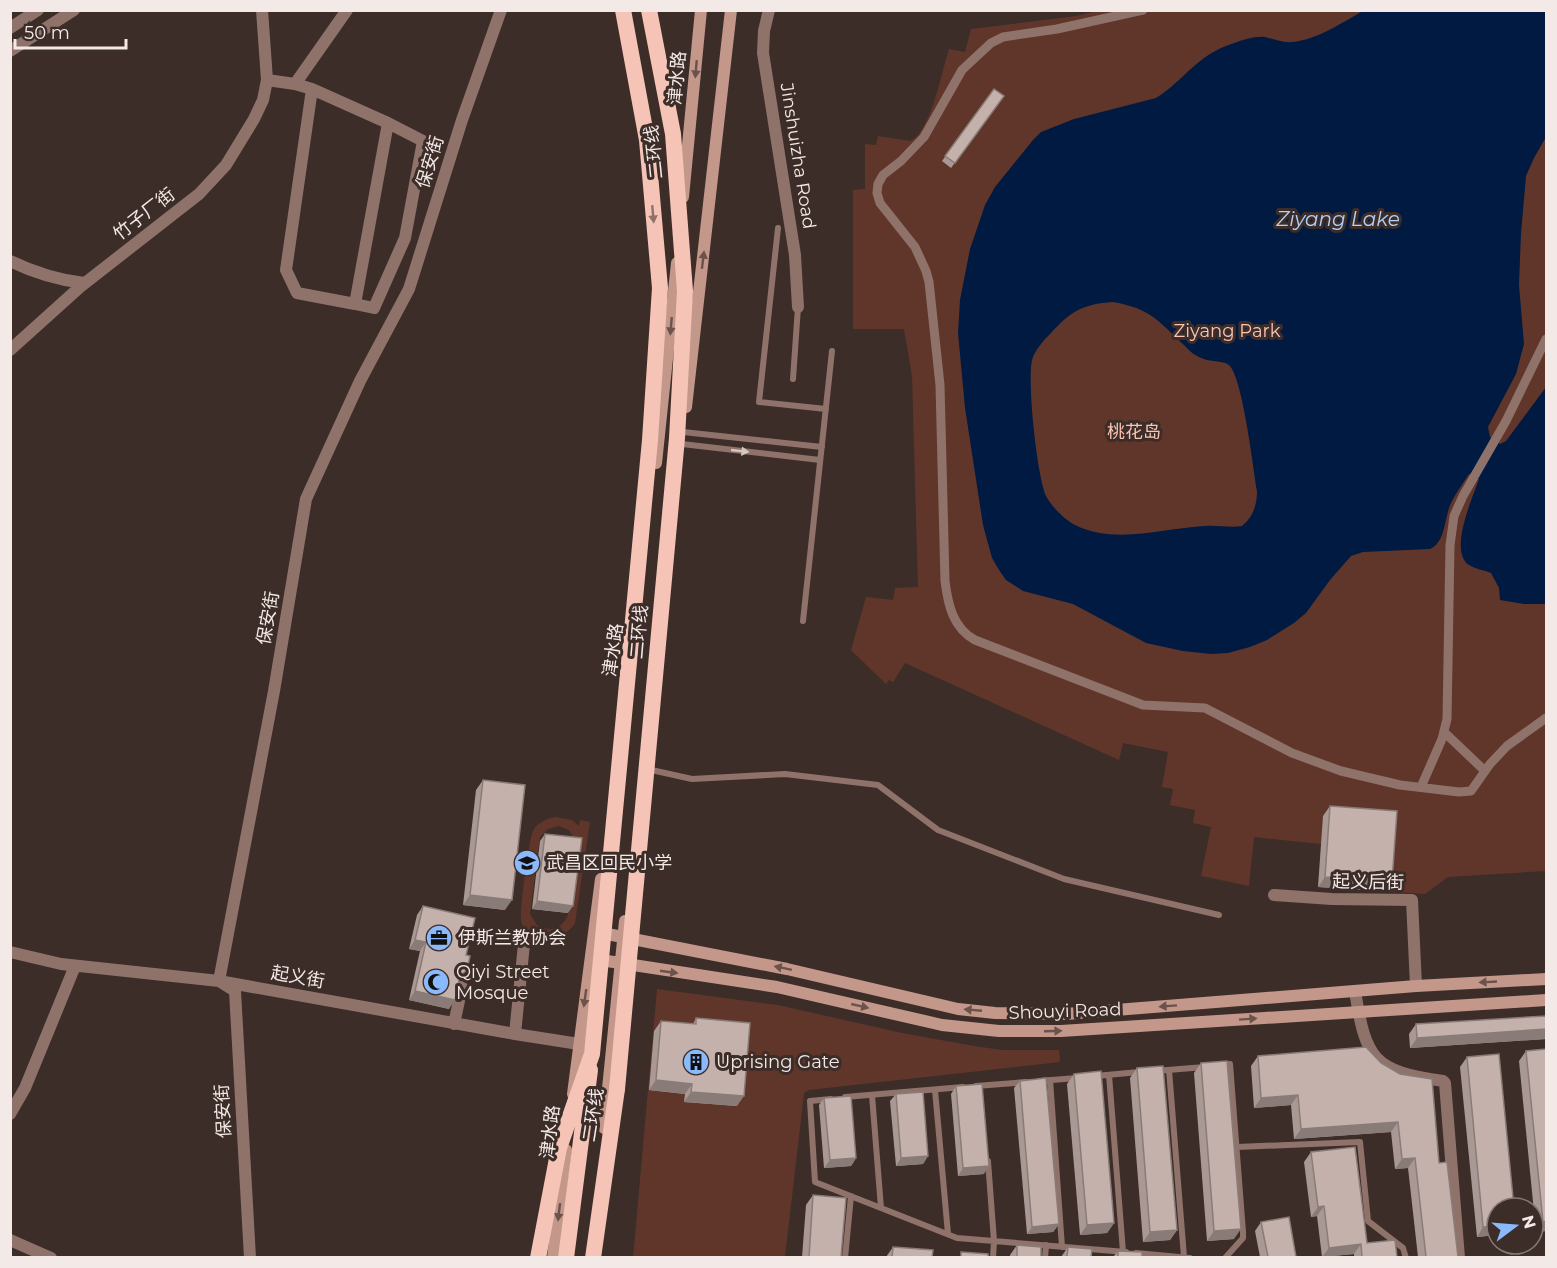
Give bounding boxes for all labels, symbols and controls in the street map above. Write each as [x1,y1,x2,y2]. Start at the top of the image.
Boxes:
scale bar [15,12,126,50]
text: 50 m [24,22,70,44]
street label: 津水路 [664,50,690,106]
one-way arrow [691,59,700,78]
street label: Jinshuizha Road [775,80,820,231]
street label: 二环线 [640,124,668,180]
street label: 保安街 [412,133,448,191]
street label: 竹子厂街 [109,183,179,245]
one-way arrow [648,204,658,223]
water label: Ziyang Lake [1275,207,1400,231]
one-way arrow [698,251,708,270]
one-way arrow [666,316,676,335]
park label: Ziyang Park [1174,320,1281,342]
park label: 桃花岛 [1107,421,1161,443]
one-way arrow [730,446,749,455]
street label: 保安街 [252,590,284,646]
street label: 二环线 [626,604,652,660]
street label: 津水路 [598,622,628,678]
school or university icon: 武昌区回民小学 [512,848,542,878]
place label: 武昌区回民小学 [546,852,672,874]
street label: 起义后街 [1332,870,1404,894]
office icon: 伊斯兰教协会 [424,923,454,953]
place label: 伊斯兰教协会 [458,927,566,949]
street label: 起义街 [270,961,326,993]
place label: Qiyi Street Mosque [456,961,550,1004]
one-way arrow [774,963,792,973]
mosque icon: Qiyi Street Mosque [421,967,451,997]
one-way arrow [659,967,678,976]
one-way arrow [1479,977,1498,986]
one-way arrow [580,989,589,1008]
street label: Shouyi Road [1008,998,1122,1024]
one-way arrow [1158,1001,1177,1011]
one-way arrow [851,1002,870,1012]
one-way arrow [964,1005,983,1015]
one-way arrow [1238,1014,1257,1024]
one-way arrow [1043,1027,1062,1036]
building icon: Uprising Gate [681,1047,711,1077]
place label: Uprising Gate [716,1051,840,1073]
street label: 保安街 [211,1083,235,1139]
street label: 二环线 [578,1087,608,1143]
street label: 津水路 [536,1104,564,1160]
north arrow [1485,1196,1545,1256]
one-way arrow [554,1203,563,1222]
text: N [1518,1213,1540,1231]

